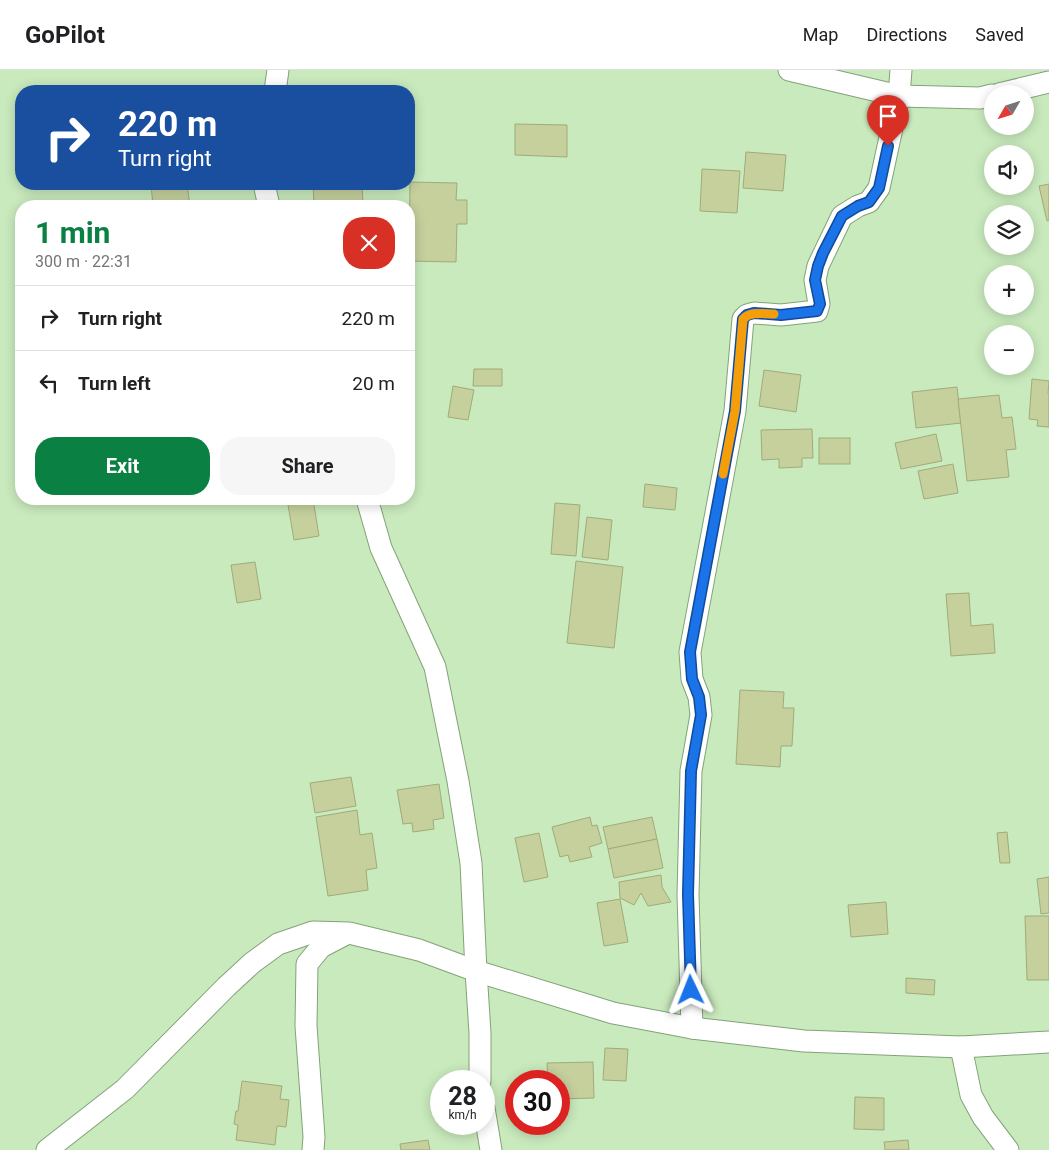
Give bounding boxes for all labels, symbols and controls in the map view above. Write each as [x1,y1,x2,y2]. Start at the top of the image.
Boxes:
text: GoPilot [25,21,105,49]
text: Map [803,24,838,45]
text: Directions [866,24,947,45]
text: Saved [975,24,1024,45]
north arrow [984,85,1034,135]
map controls [984,85,1034,375]
pin [867,95,909,146]
icon: arrive [874,102,902,130]
text: 220 m [118,104,217,145]
icon: right [35,105,100,170]
button: sound [984,145,1034,195]
text: Turn right [118,146,212,171]
button: layers [984,205,1034,255]
text: 1 min [35,215,110,250]
button: close [343,217,395,269]
text: 300 m · 22:31 [35,252,132,271]
button: + [984,265,1034,315]
icon: right [35,304,63,332]
text: Turn right [78,307,162,330]
text: 220 m [342,307,395,330]
button: − [984,325,1034,375]
icon: left [35,369,63,397]
text: Turn left [78,372,151,395]
text: 20 m [352,372,395,395]
button: Exit [35,437,210,495]
button: Share [220,437,395,495]
position arrow [664,963,716,1015]
speed limit sign: 30 [505,1070,570,1135]
text: 28 [448,1082,477,1111]
text: km/h [448,1108,477,1122]

